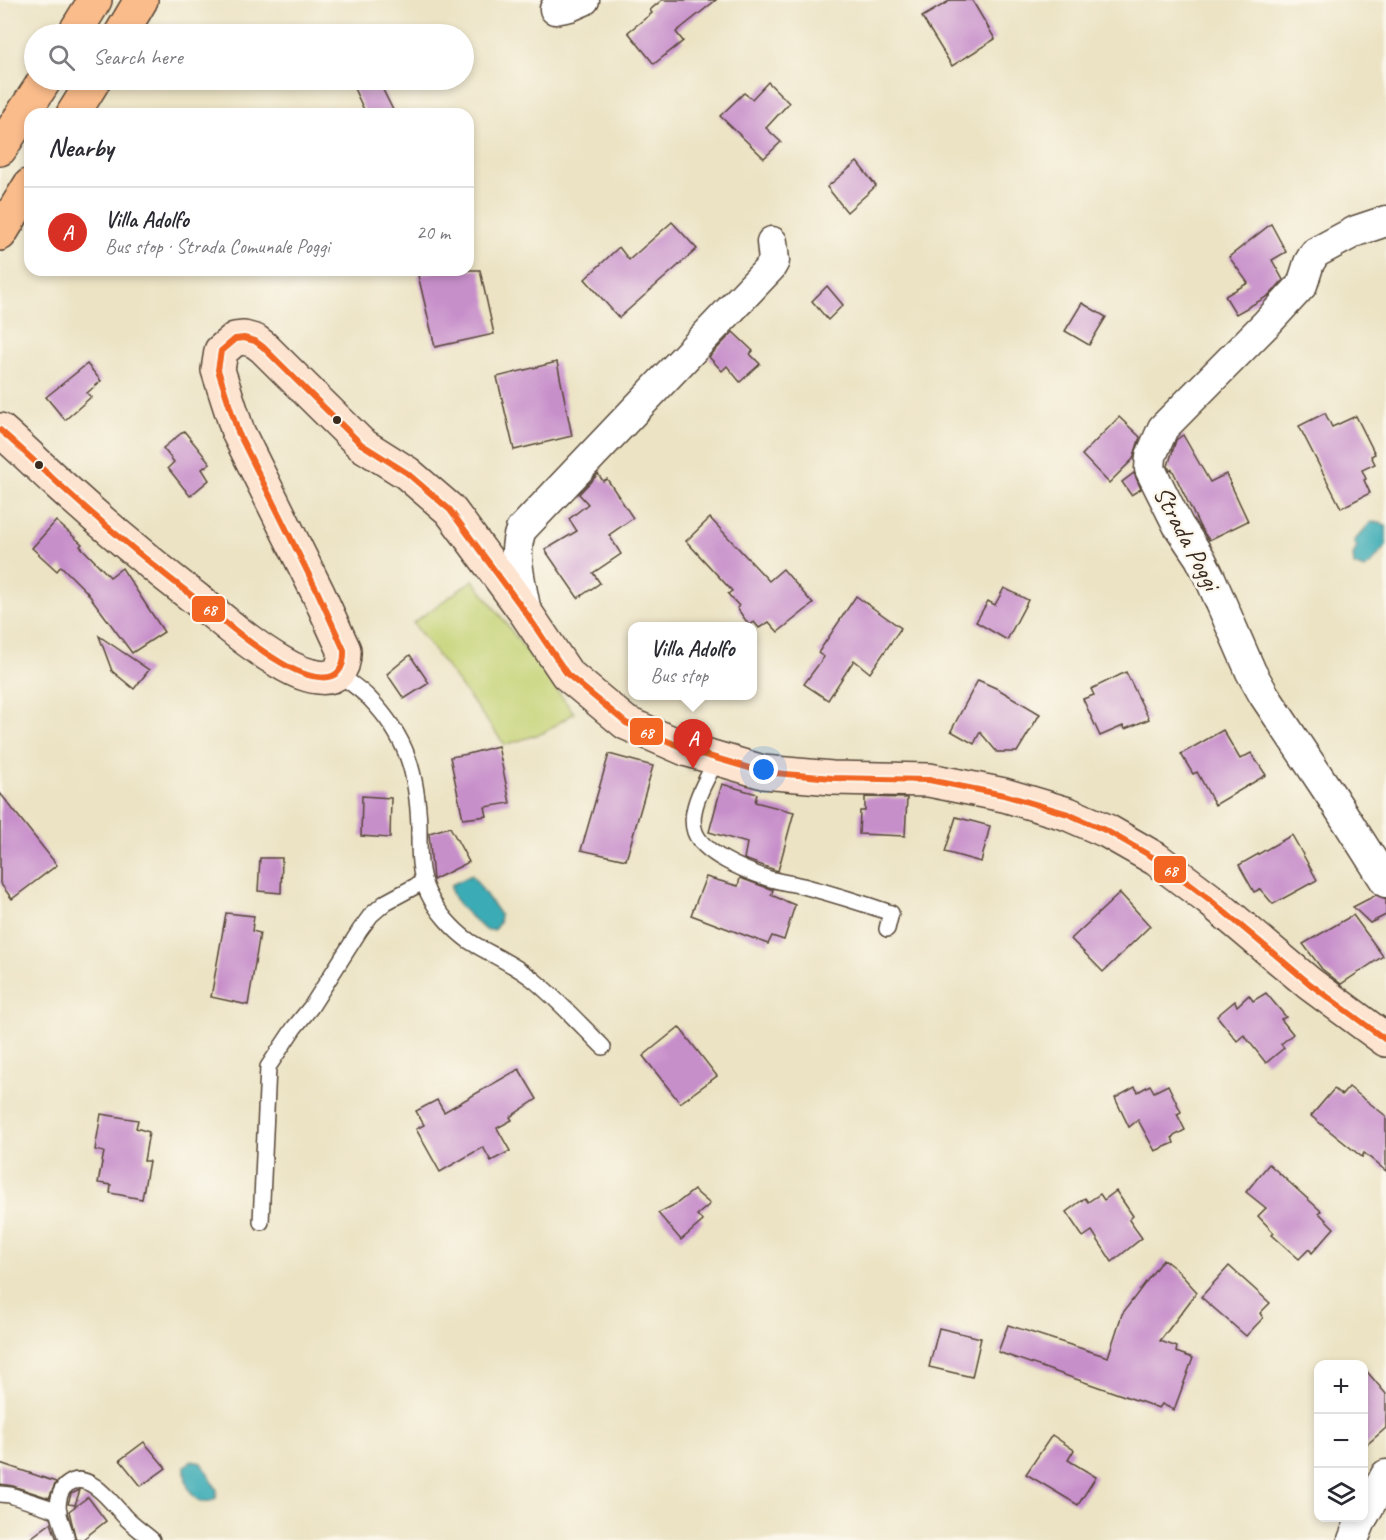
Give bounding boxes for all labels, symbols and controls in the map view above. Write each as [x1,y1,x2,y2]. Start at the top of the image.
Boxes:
search box [24,24,474,90]
icon: search [45,41,78,74]
text: Search here [93,43,183,71]
text: Nearby [48,131,113,164]
text: Villa Adolfo [105,206,189,234]
text: A [62,220,73,245]
text: 20 m [416,220,450,245]
text: Bus stop · Strada Comunale Poggi [105,234,330,259]
unlabelled marker [331,414,343,426]
unlabelled marker [33,459,45,471]
street label: Strada Poggi [1146,480,1230,598]
line badge: 68 [191,595,226,623]
text: 68 [202,600,218,620]
popup [628,622,757,700]
text: Villa Adolfo [651,635,734,663]
text: Bus stop [651,663,708,688]
line badge: 68 [629,717,664,746]
pin: A [674,720,712,769]
text: 68 [639,723,655,743]
your location [749,755,778,784]
line badge: 68 [1153,855,1187,884]
text: 68 [1163,861,1179,881]
map controls [1314,1360,1368,1522]
button: + [1314,1360,1368,1414]
button: − [1314,1414,1368,1468]
button: layers [1314,1468,1368,1522]

